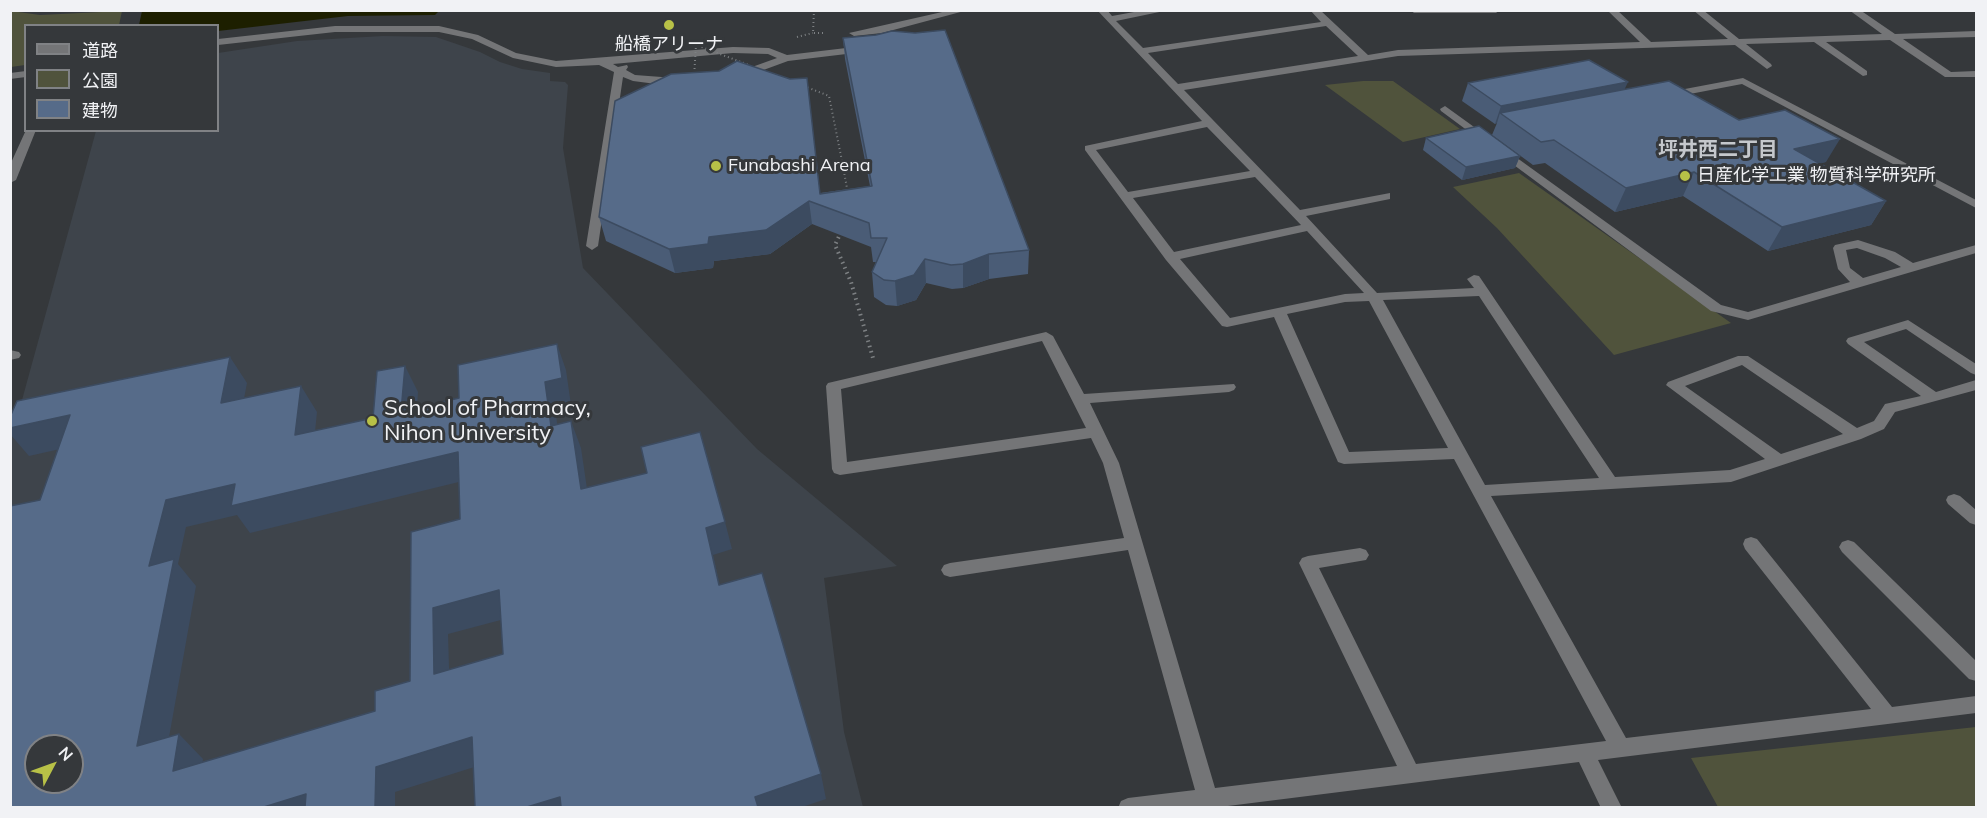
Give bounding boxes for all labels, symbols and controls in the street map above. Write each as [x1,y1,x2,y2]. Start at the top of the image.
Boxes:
marker: 船橋アリーナ [662,18,676,32]
legend [24,24,219,132]
place label: 船橋アリーナ [615,34,723,56]
text: 道路 [82,39,118,62]
text: 公園 [82,69,118,92]
text: 建物 [82,99,118,122]
district label: 坪井西二丁目 [1658,138,1778,162]
place label: Funabashi Arena [728,155,870,177]
marker: Funabashi Arena [709,159,723,173]
place label: 日産化学工業 物質科学研究所 [1697,165,1936,187]
marker: 日産化学工業 物質科学研究所 [1678,169,1692,183]
place label: School of Pharmacy, Nihon University [384,395,591,446]
marker: School of Pharmacy, Nihon University [365,414,379,428]
north arrow [24,734,84,794]
text: N [55,742,78,765]

